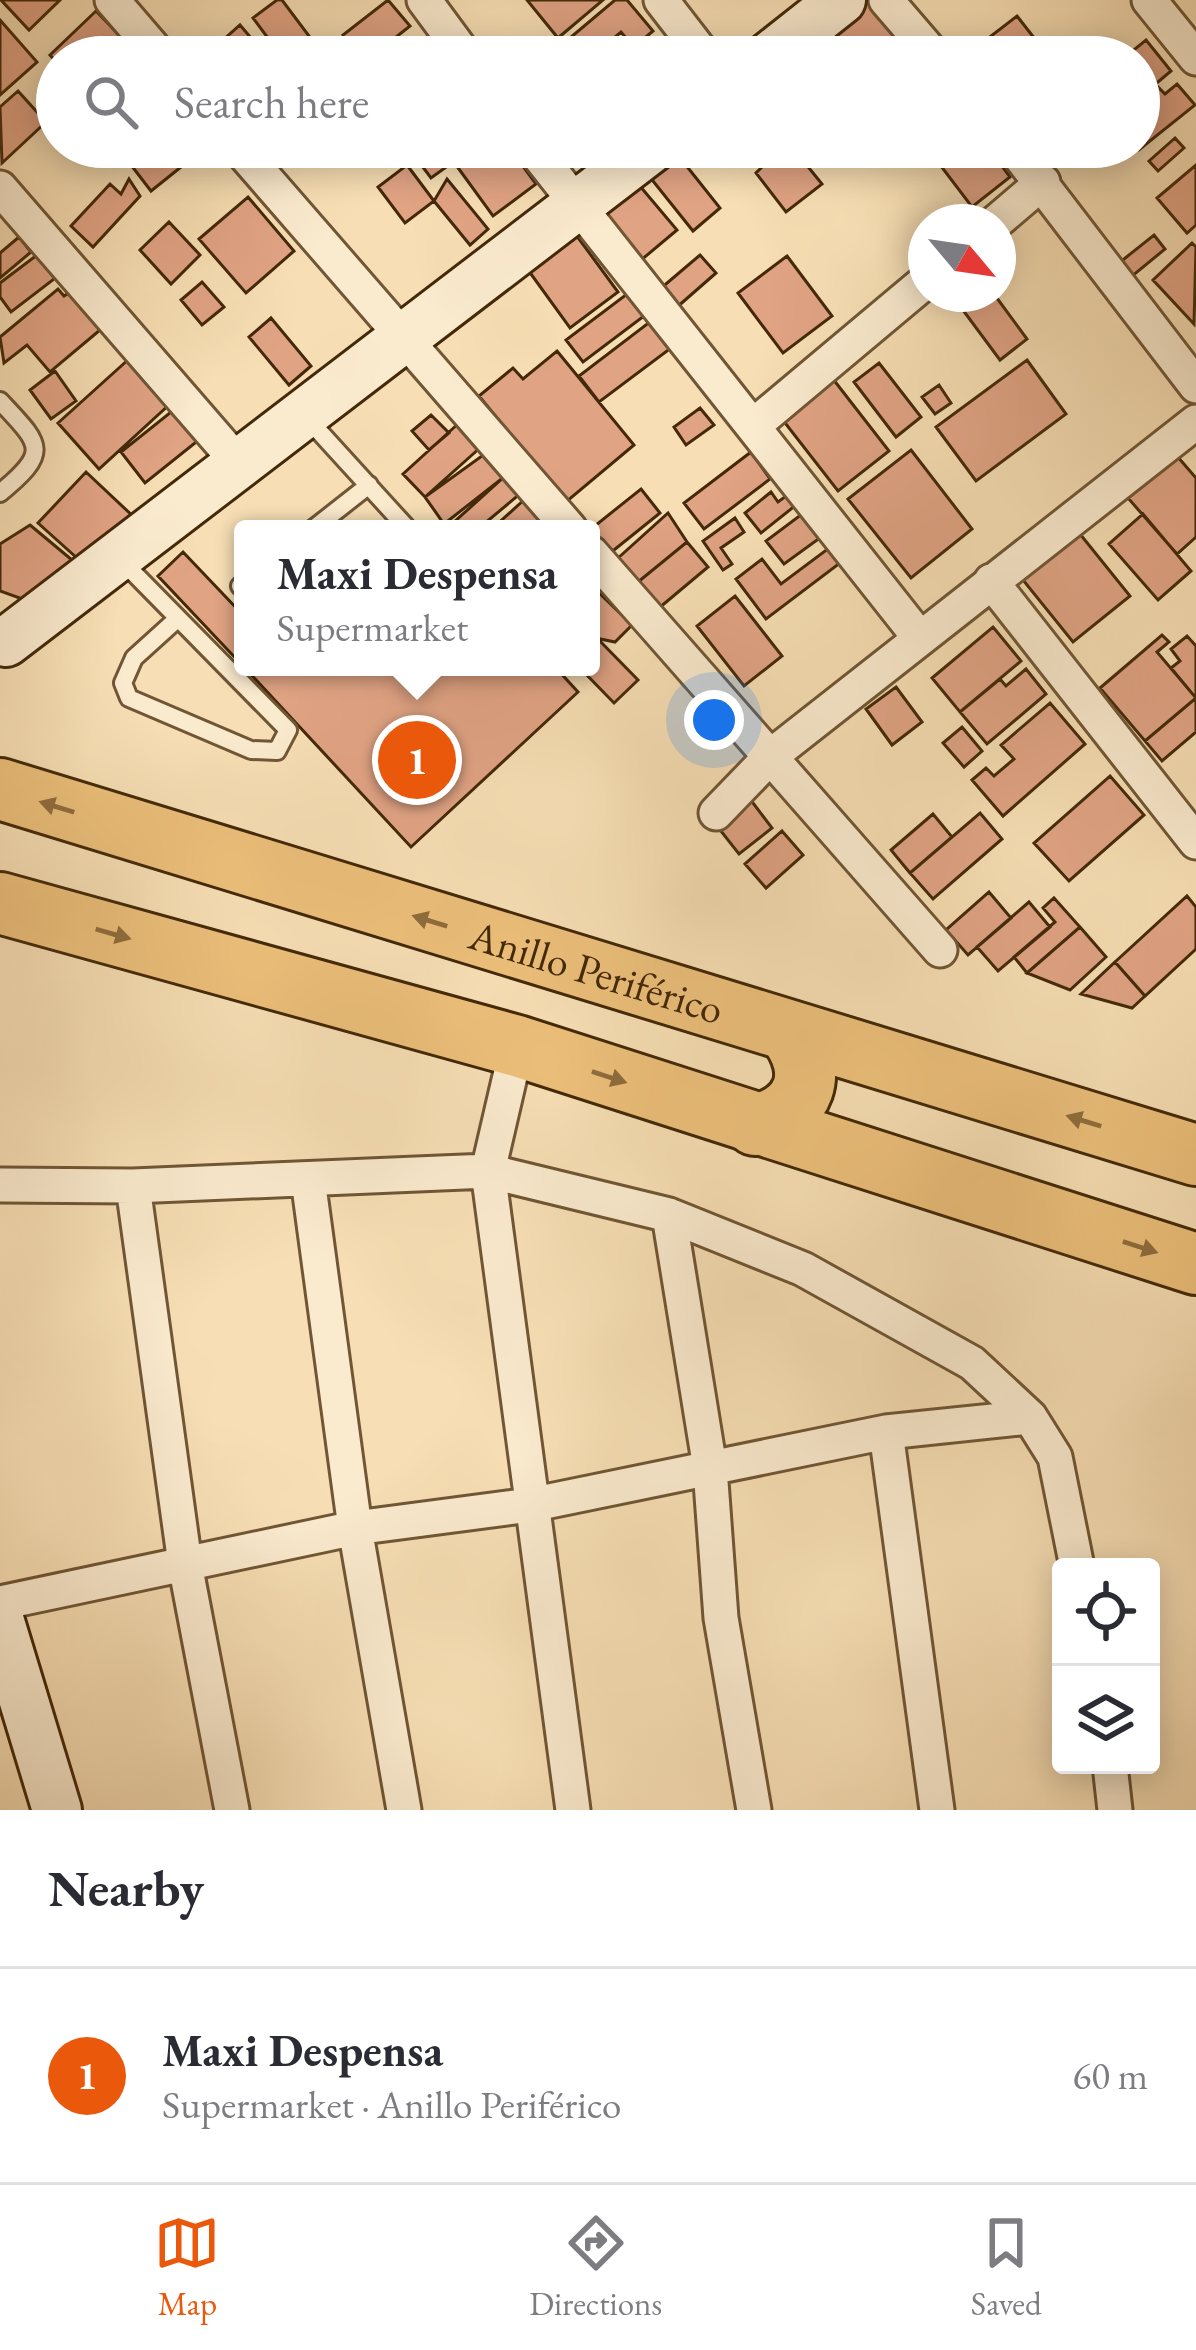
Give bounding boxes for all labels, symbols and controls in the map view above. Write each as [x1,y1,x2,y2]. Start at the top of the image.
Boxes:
search box [36,36,1160,168]
icon: search [78,69,144,135]
text: Search here [174,73,369,131]
north arrow [908,204,1016,312]
popup [234,520,600,676]
text: Maxi Despensa [276,544,558,602]
text: Supermarket [276,602,468,653]
your location [684,690,744,750]
pin: 1 [378,715,456,805]
one-way arrow [38,797,75,815]
street label: Anillo Periférico [462,907,730,1037]
one-way arrow [411,911,448,929]
one-way arrow [95,926,132,945]
one-way arrow [591,1068,628,1087]
one-way arrow [1065,1111,1102,1129]
one-way arrow [1122,1239,1159,1258]
map controls [1052,1558,1160,1774]
button: locate [1052,1558,1160,1666]
button: layers [1052,1666,1160,1774]
text: Nearby [48,1855,204,1921]
text: Maxi Despensa [162,2021,443,2079]
text: 1 [77,2050,97,2101]
text: 60 m [1072,2050,1148,2101]
text: Supermarket · Anillo Periférico [162,2079,621,2130]
tab: Map [154,2210,220,2325]
tab: Directions [529,2210,662,2325]
tab: Saved [971,2210,1042,2325]

